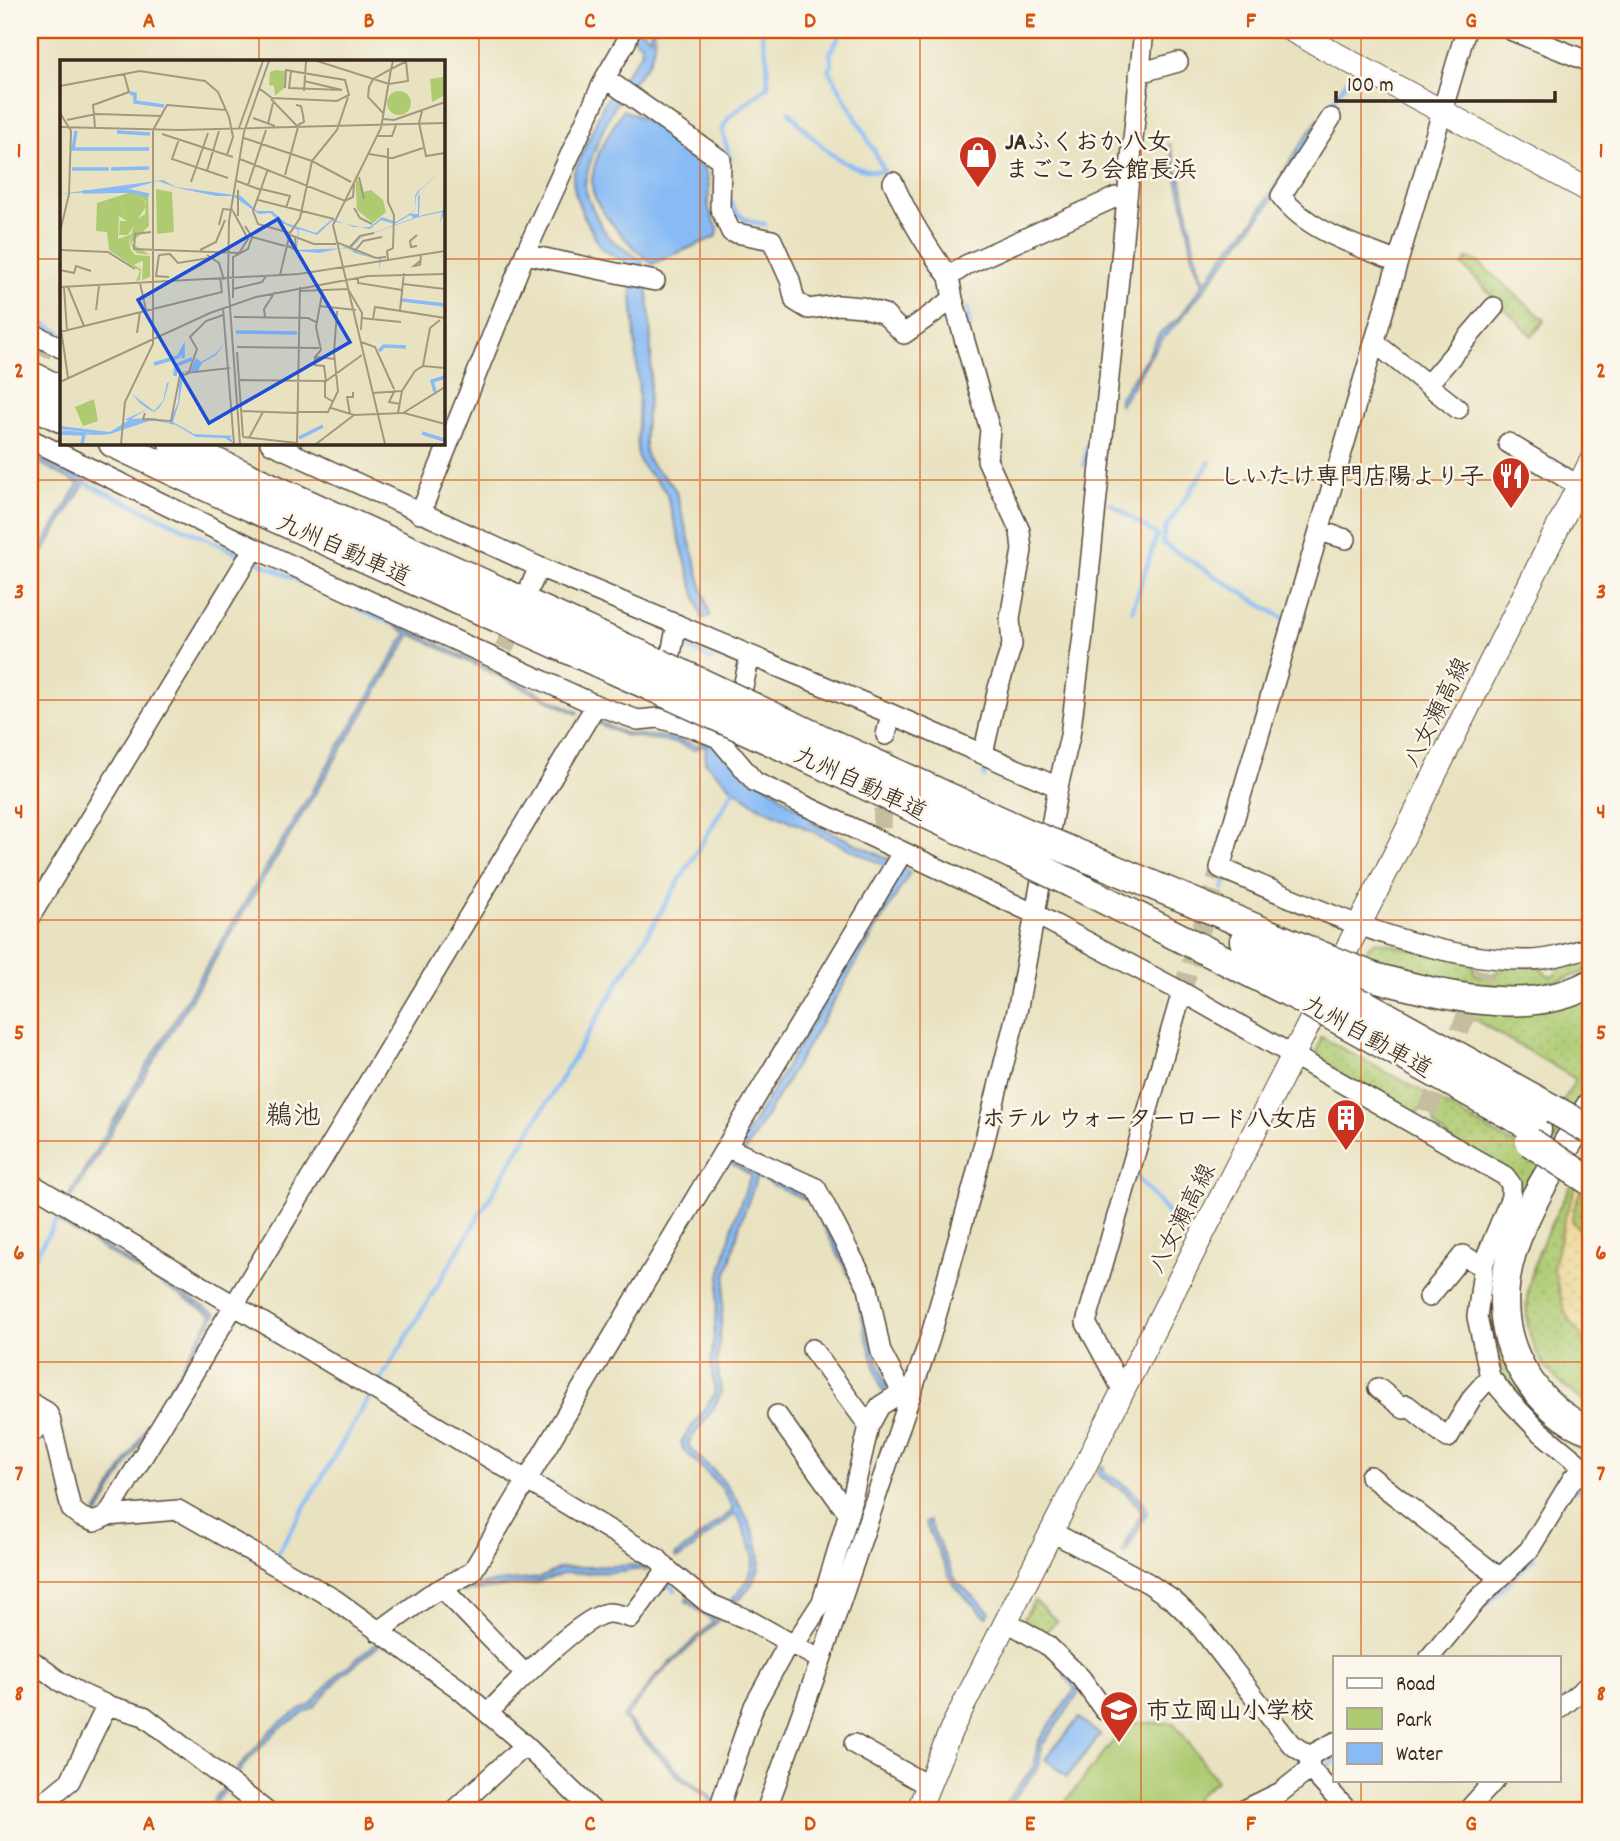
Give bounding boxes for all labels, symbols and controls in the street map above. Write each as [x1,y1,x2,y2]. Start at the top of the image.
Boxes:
text: A [143,6,155,39]
text: B [364,6,375,39]
text: C [584,6,596,39]
text: D [804,6,816,39]
text: E [1025,6,1036,39]
text: F [1246,6,1257,39]
text: G [1465,6,1477,39]
inset map [60,60,444,444]
scale bar [1336,60,1555,104]
text: 100 m [1347,72,1394,102]
place label: JAふくおか八女 まごころ会館長浜 [1005,127,1197,189]
shop icon: JAふくおか八女 まごころ会館長浜 [957,134,999,189]
text: 1 [16,136,22,169]
text: 1 [1598,136,1604,169]
text: 2 [14,356,24,389]
text: 2 [1596,356,1606,389]
restaurant icon: しいたけ専門店陽より子 [1490,455,1532,510]
place label: しいたけ専門店陽より子 [1220,462,1484,496]
street label: 九州自動車道 [270,507,415,597]
text: 3 [14,577,24,610]
text: 3 [1596,577,1606,610]
street label: 八女瀬高線 [1396,652,1481,775]
street label: 九州自動車道 [787,740,932,832]
text: 4 [14,797,24,830]
text: 4 [1596,797,1606,830]
street label: 九州自動車道 [1295,989,1438,1088]
text: 5 [14,1018,24,1051]
text: 5 [1596,1018,1606,1051]
building icon: ホテル ウォーターロード八女店 [1325,1097,1367,1152]
district label: 鵜池 [265,1099,321,1139]
place label: ホテル ウォーターロード八女店 [982,1104,1319,1138]
street label: 八女瀬高線 [1141,1158,1226,1281]
text: 6 [13,1238,25,1271]
text: 6 [1595,1238,1607,1271]
text: 7 [15,1459,24,1492]
text: 7 [1597,1459,1606,1492]
legend [1333,1656,1560,1782]
text: Road [1396,1671,1435,1701]
text: 8 [14,1679,24,1712]
text: 8 [1596,1679,1606,1712]
school or university icon: 市立岡山小学校 [1098,1689,1140,1744]
place label: 市立岡山小学校 [1146,1696,1314,1730]
text: Park [1396,1707,1432,1737]
text: Water [1396,1741,1443,1771]
text: A [143,1809,155,1841]
text: B [364,1809,375,1841]
text: C [584,1809,596,1841]
text: D [804,1809,816,1841]
text: E [1025,1809,1036,1841]
text: F [1246,1809,1257,1841]
text: G [1465,1809,1477,1841]

